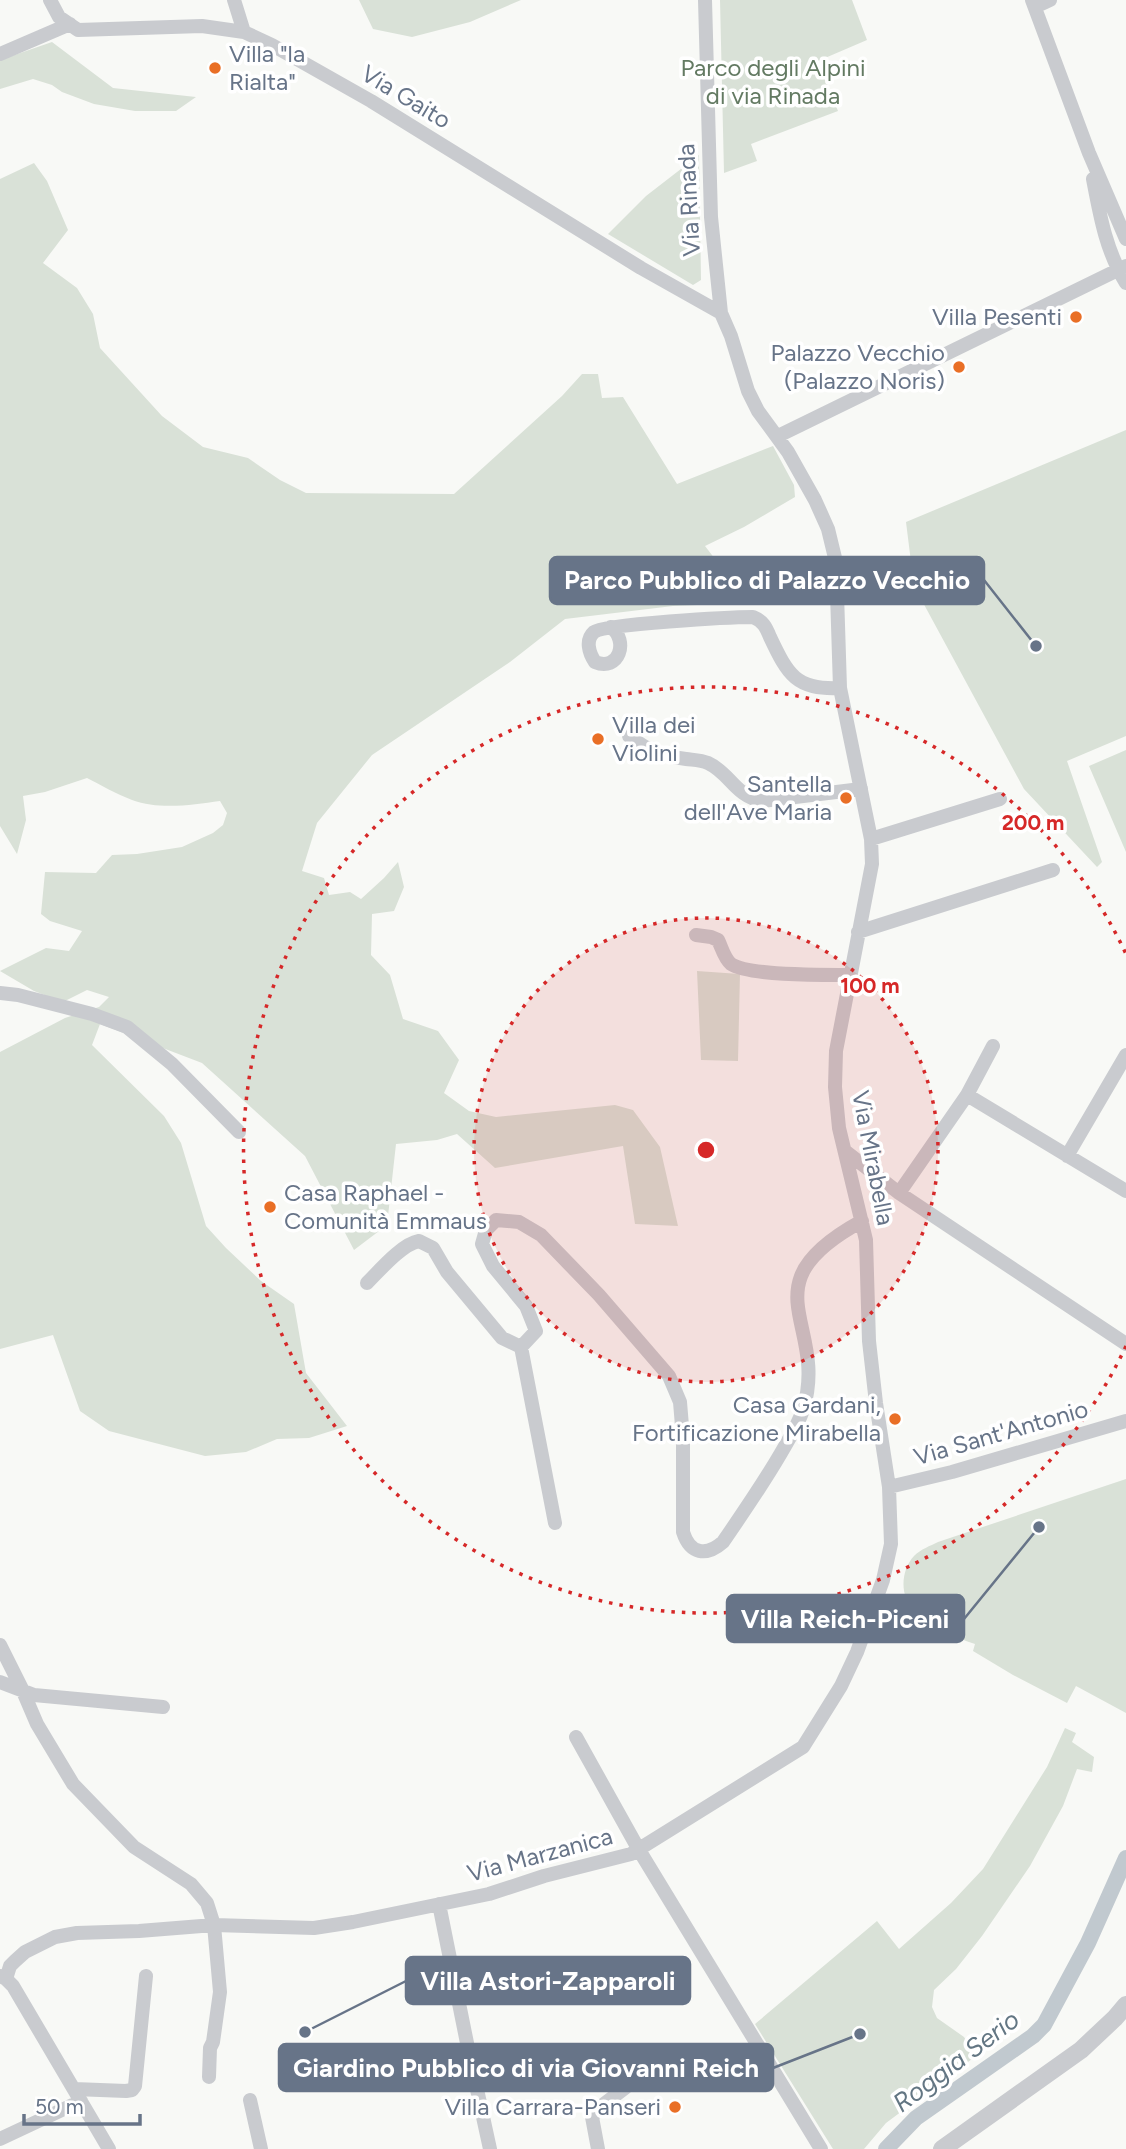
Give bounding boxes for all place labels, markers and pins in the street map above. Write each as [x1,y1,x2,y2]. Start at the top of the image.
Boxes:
place label: Villa "la Rialta" [229,39,305,96]
marker: Villa "la Rialta" [207,60,223,76]
place label: Villa Pesenti [932,302,1062,331]
marker: Villa Pesenti [1068,309,1084,325]
place label: Palazzo Vecchio (Palazzo Noris) [771,338,945,395]
marker: Palazzo Vecchio (Palazzo Noris) [951,359,967,375]
callout: Parco Pubblico di Palazzo Vecchio [550,557,984,604]
place label: Villa dei Violini [612,710,696,767]
marker: Villa dei Violini [590,731,606,747]
place label: Santella dell'Ave Maria [684,769,832,826]
marker: Santella dell'Ave Maria [838,790,854,806]
centre of rings [694,1138,718,1162]
place label: Casa Raphael - Comunità Emmaus [284,1178,487,1235]
marker: Casa Raphael - Comunità Emmaus [262,1199,278,1215]
place label: Casa Gardani, Fortificazione Mirabella [632,1390,881,1447]
marker: Casa Gardani, Fortificazione Mirabella [887,1411,903,1427]
callout: Villa Reich-Piceni [727,1595,964,1642]
callout: Villa Astori-Zapparoli [406,1957,690,2004]
callout: Giardino Pubblico di via Giovanni Reich [279,2044,773,2091]
place label: Villa Carrara-Panseri [444,2092,661,2121]
marker: Villa Carrara-Panseri [667,2099,683,2115]

